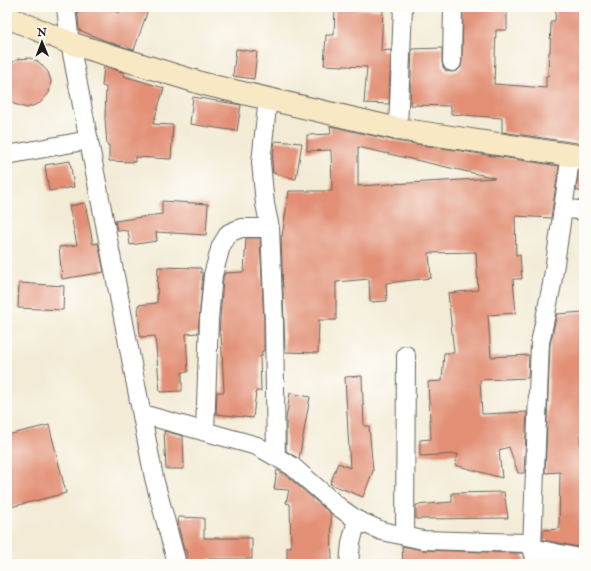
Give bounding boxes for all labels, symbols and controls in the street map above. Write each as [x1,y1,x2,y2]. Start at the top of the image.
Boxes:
north arrow [22,22,62,62]
text: N [36,26,47,40]

